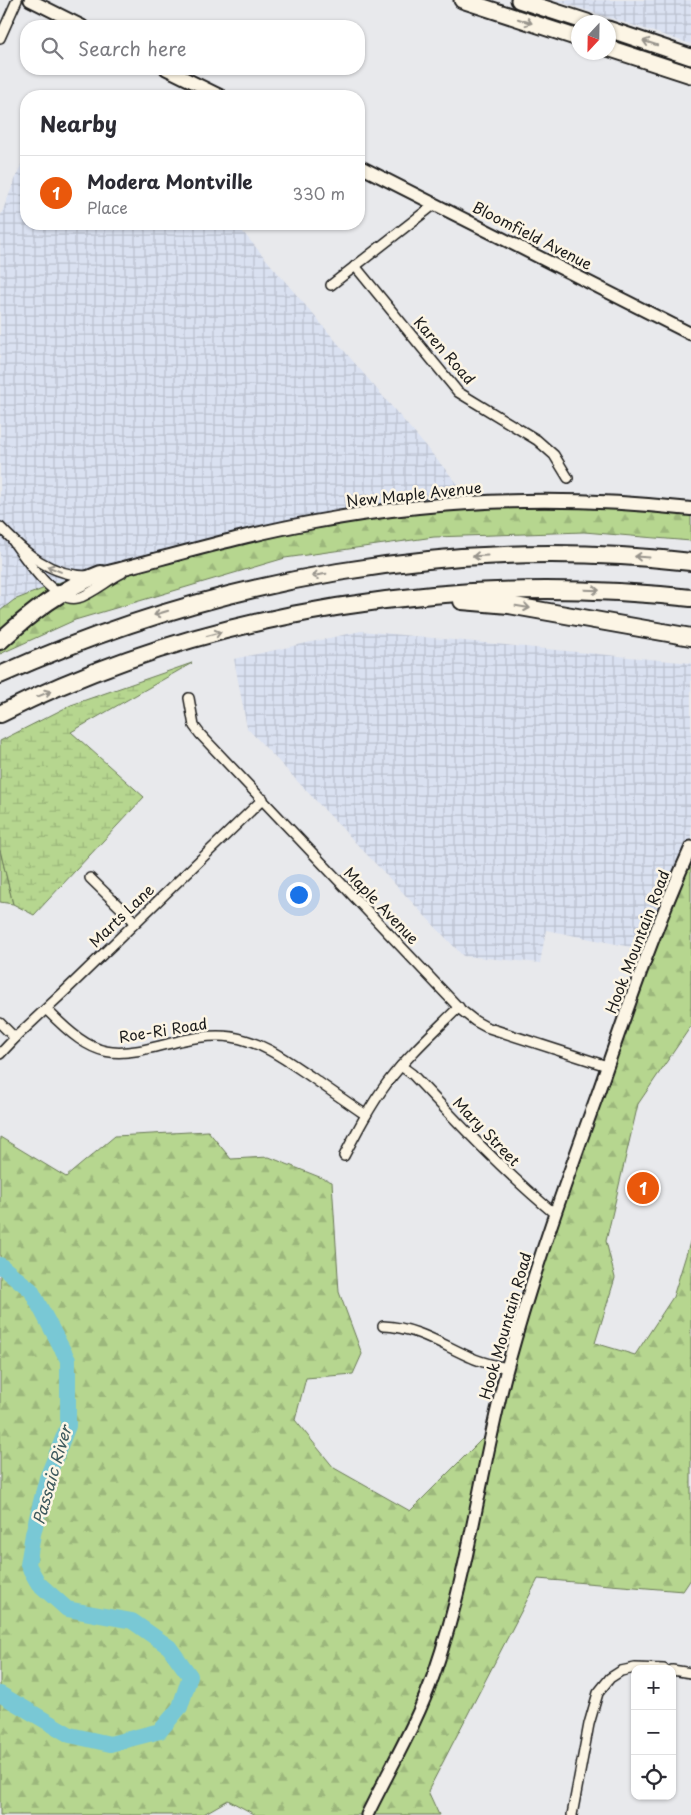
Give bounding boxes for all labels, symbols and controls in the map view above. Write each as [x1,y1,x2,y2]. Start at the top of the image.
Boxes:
north arrow [571,15,616,60]
one-way arrow [517,17,532,26]
search box [20,20,365,75]
icon: search [38,34,66,62]
text: Search here [78,34,187,62]
one-way arrow [642,38,658,47]
text: Nearby [40,107,117,139]
text: Modera Montville [87,167,253,195]
text: 1 [52,181,60,205]
text: 330 m [292,181,345,205]
text: Place [87,195,128,219]
street label: Bloomfield Avenue [469,195,596,275]
street label: Karen Road [409,311,481,389]
street label: New Maple Avenue [345,475,483,512]
one-way arrow [472,551,488,560]
one-way arrow [635,552,651,562]
one-way arrow [47,564,62,573]
one-way arrow [311,570,327,580]
one-way arrow [584,586,600,595]
one-way arrow [514,602,530,612]
one-way arrow [153,609,169,619]
one-way arrow [206,629,222,639]
one-way arrow [36,689,51,698]
street label: Maple Avenue [339,861,425,949]
street label: Hook Mountain Road [599,866,675,1017]
street label: Marts Lane [83,878,159,952]
your location [286,882,312,908]
street label: Roe-Ri Road [117,1011,209,1048]
street label: Mary Street [448,1091,526,1171]
pin: 1 [627,1169,659,1207]
street label: Hook Mountain Road [473,1249,537,1402]
water label: Passaic River [26,1420,77,1527]
map controls [631,1665,676,1800]
button: + [631,1665,676,1710]
button: − [631,1710,676,1755]
button: locate [631,1755,676,1800]

